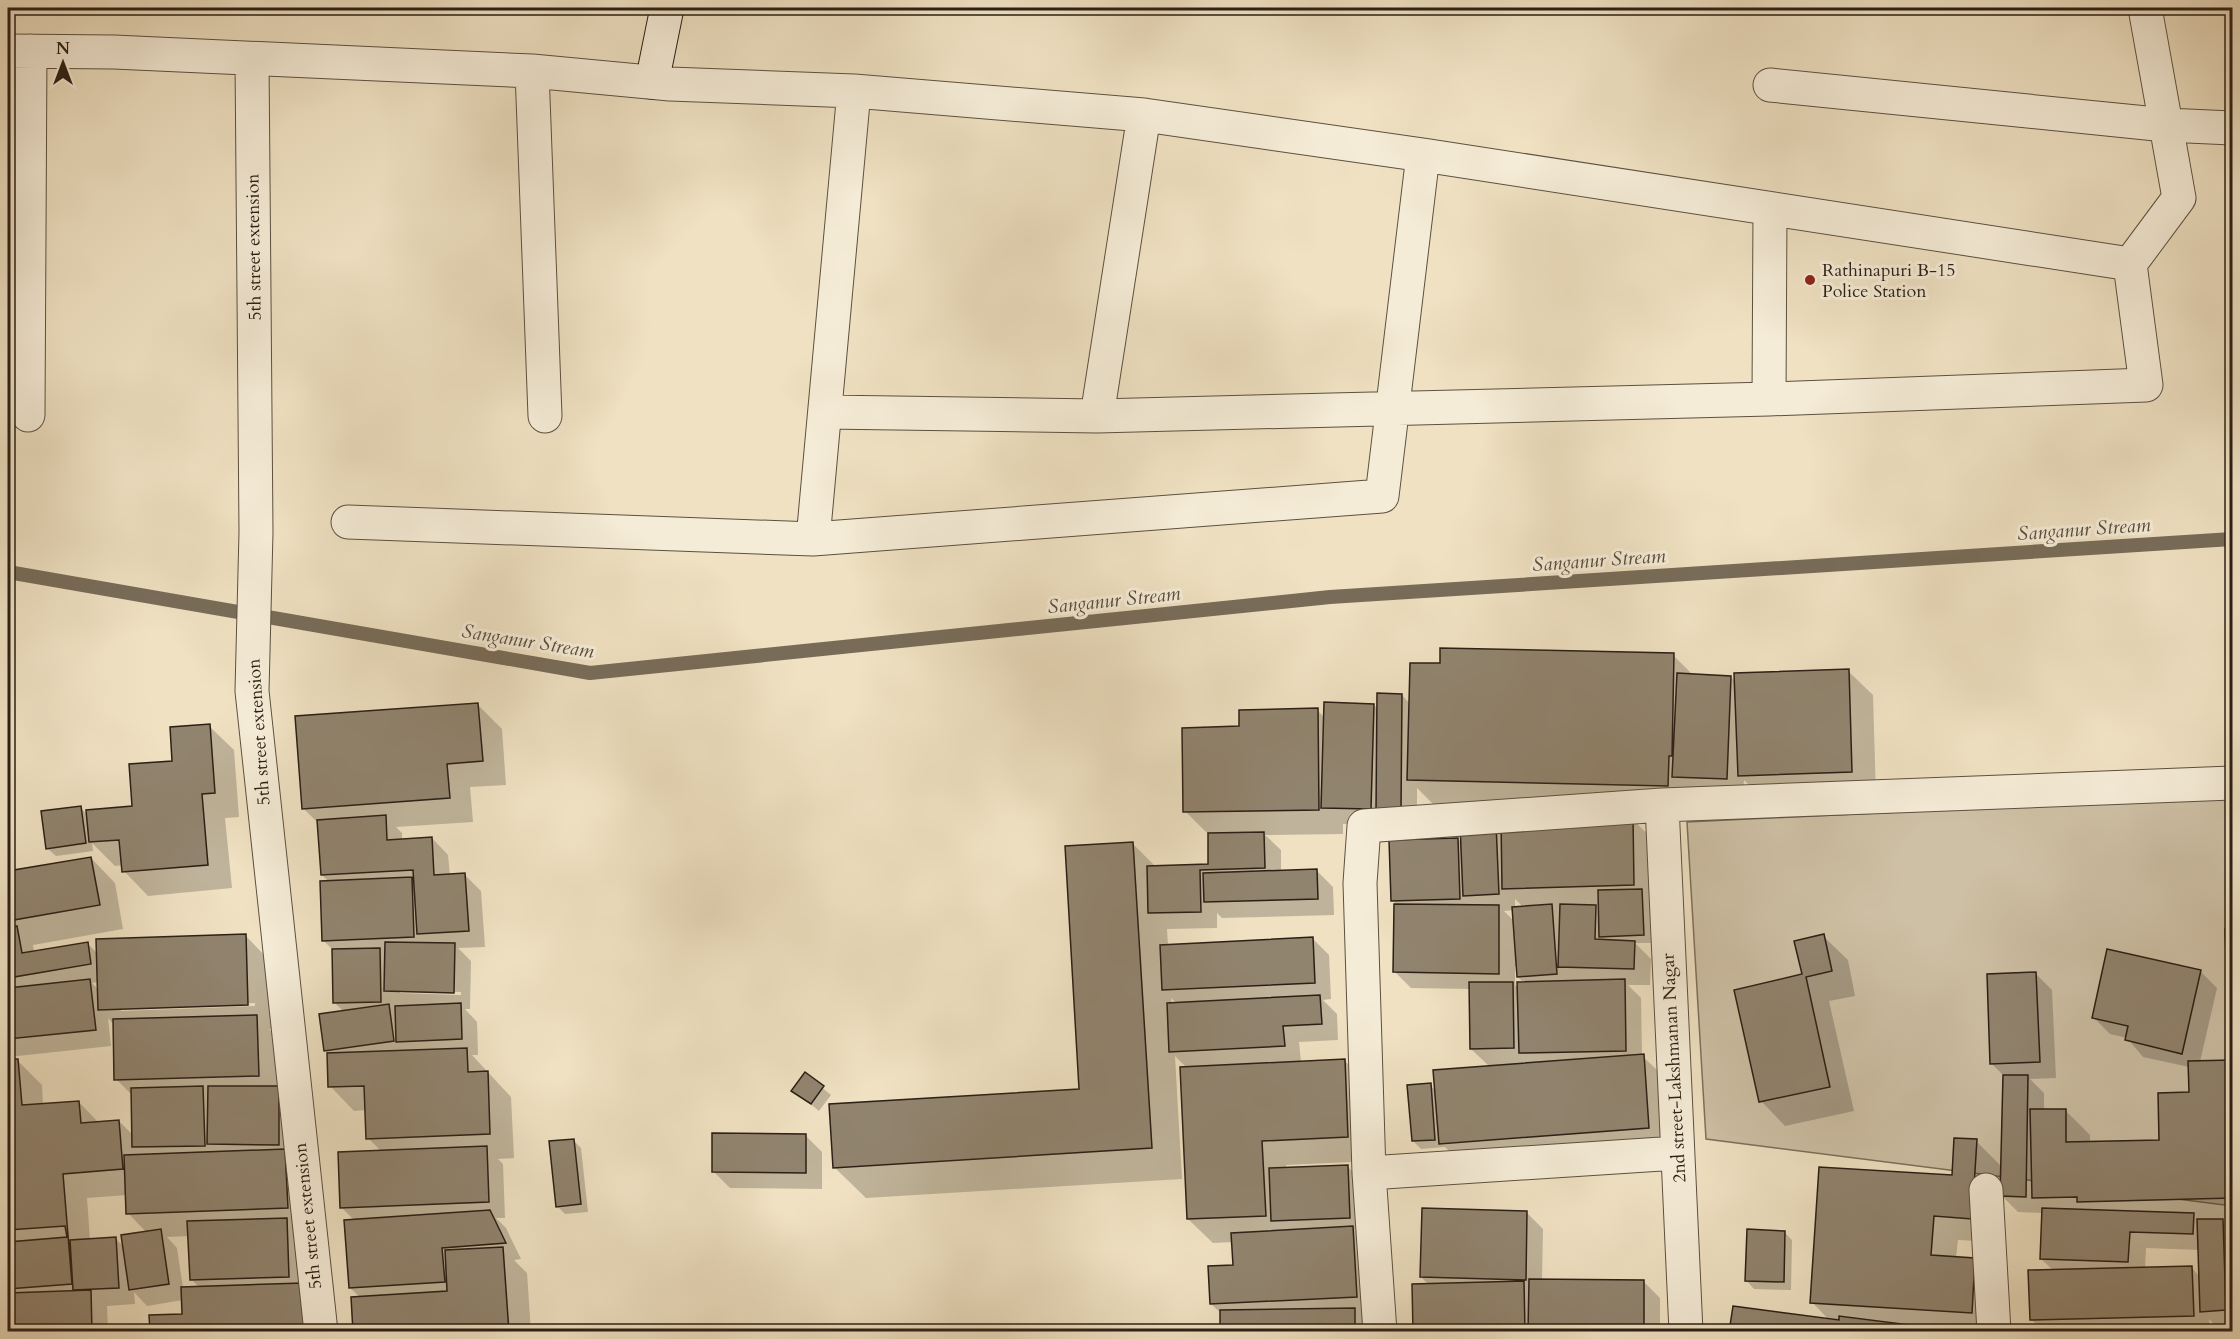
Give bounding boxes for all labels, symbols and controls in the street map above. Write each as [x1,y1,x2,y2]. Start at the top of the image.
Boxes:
north arrow [33,33,93,93]
text: N [56,38,70,60]
street label: 5th street extension [240,173,268,321]
place label: Rathinapuri B-15 Police Station [1822,258,1956,304]
marker: Rathinapuri B-15 Police Station [1803,273,1817,287]
water label: Sanganur Stream [2016,511,2152,547]
water label: Sanganur Stream [1531,542,1667,578]
water label: Sanganur Stream [1046,580,1182,620]
water label: Sanganur Stream [460,617,596,665]
street label: 5th street extension [241,657,277,806]
street label: 2nd street-Lakshmanan Nagar [1655,952,1693,1184]
street label: 5th street extension [288,1141,328,1290]

